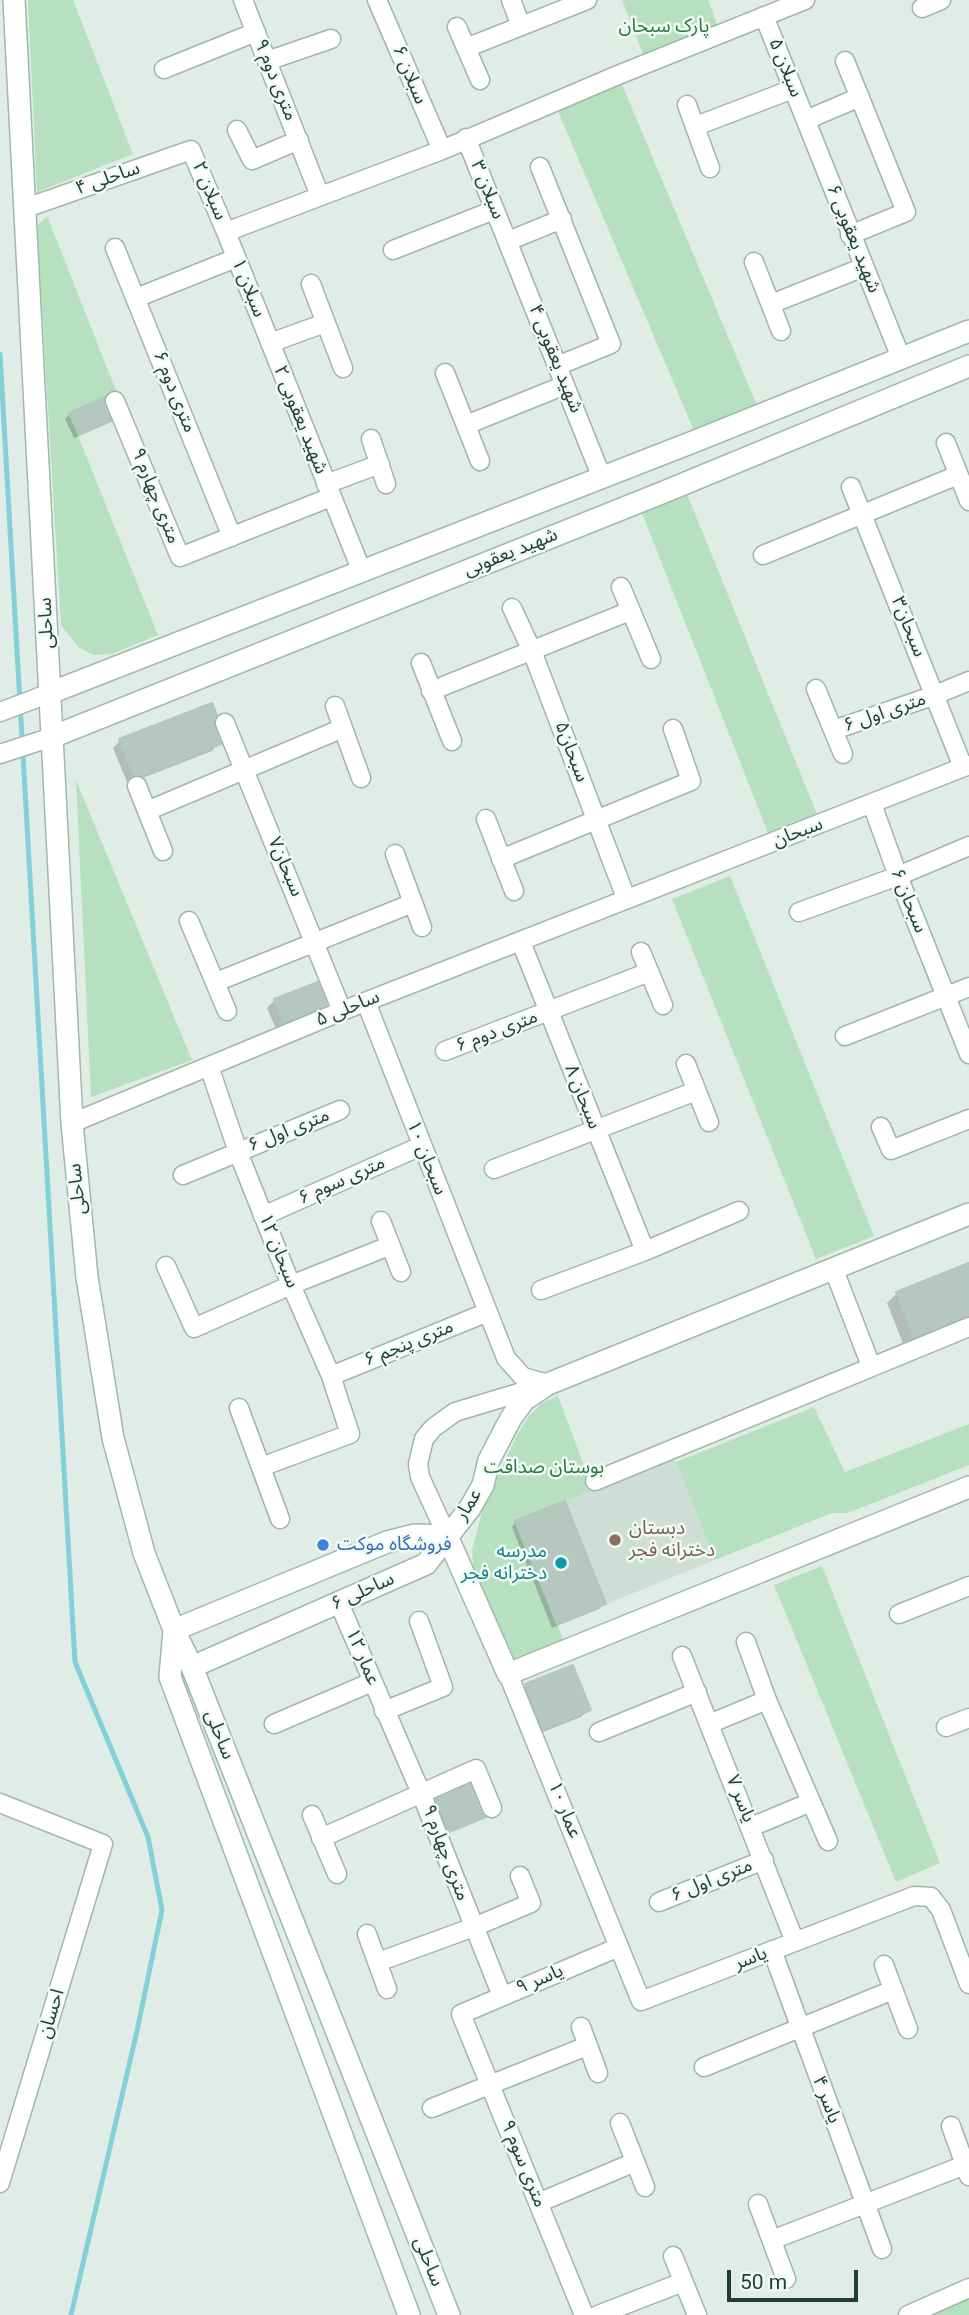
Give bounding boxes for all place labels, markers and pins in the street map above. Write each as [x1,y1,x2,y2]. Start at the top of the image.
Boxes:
place label: دبستان دخترانه فجر [629,1518,715,1562]
marker: دبستان دخترانه فجر [607,1532,623,1548]
place label: فروشگاه موکت [337,1534,452,1556]
marker: فروشگاه موکت [315,1537,331,1553]
place label: مدرسه دخترانه فجر [461,1541,547,1585]
marker: مدرسه دخترانه فجر [553,1555,569,1571]

